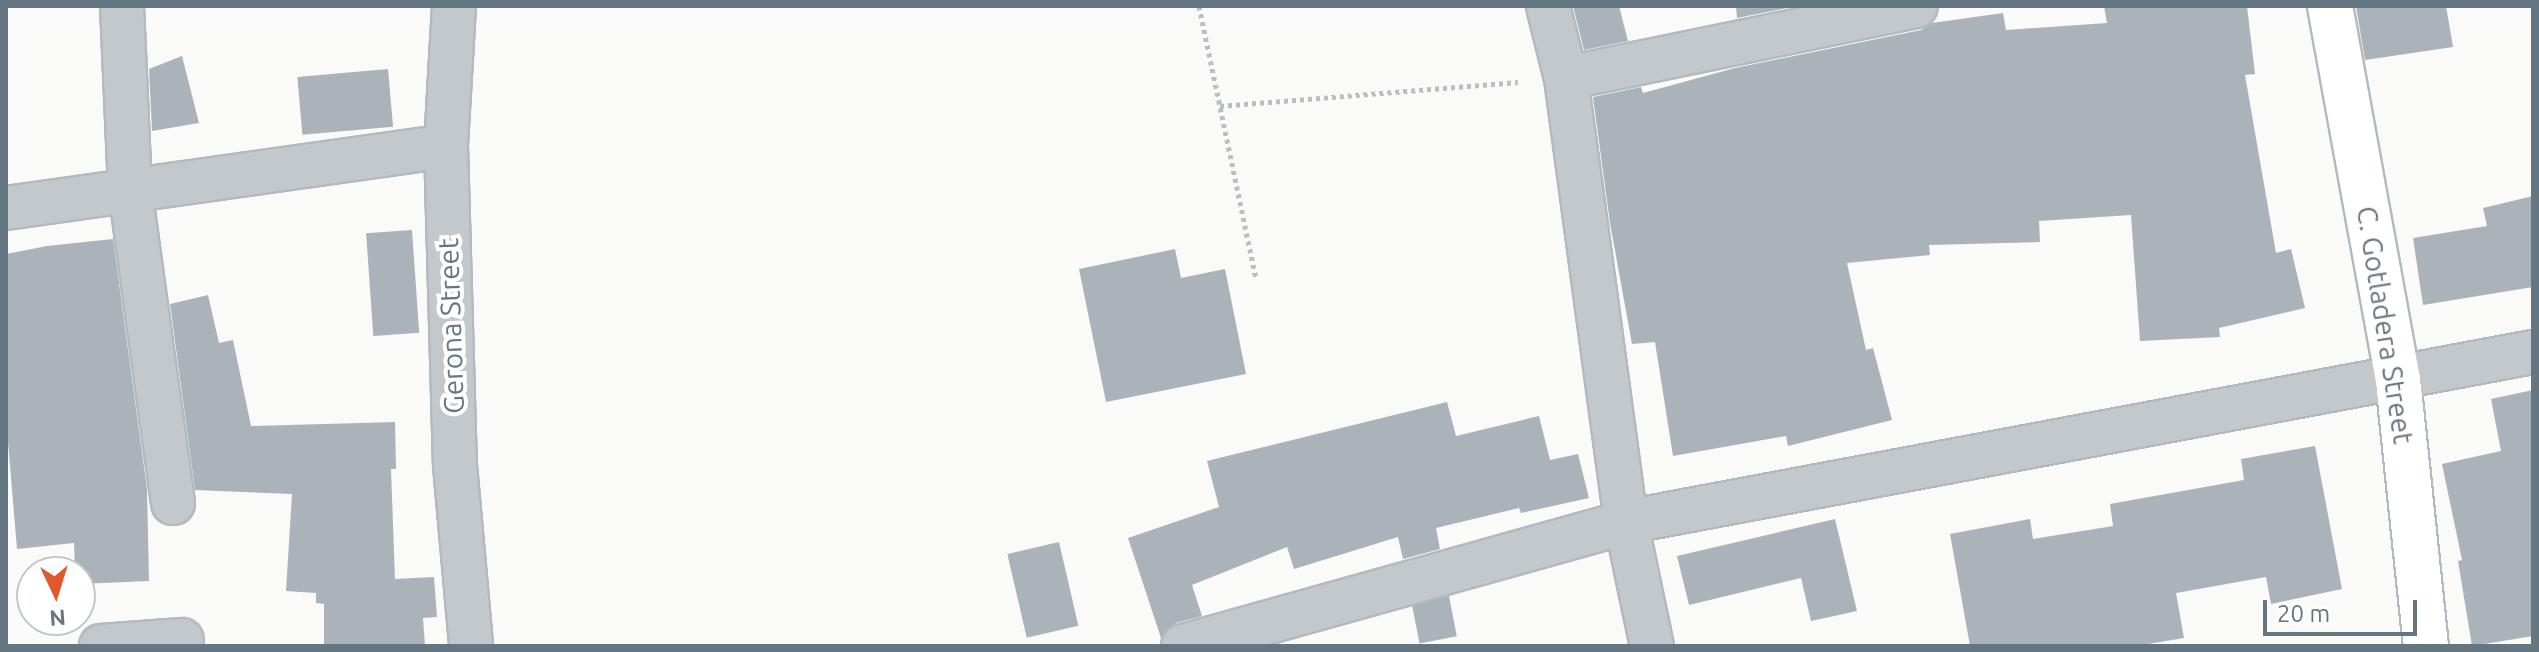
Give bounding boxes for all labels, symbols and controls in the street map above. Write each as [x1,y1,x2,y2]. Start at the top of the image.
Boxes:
street label: C. Gotladera Street [2350,204,2420,446]
street label: Gerona Street [431,237,471,415]
north arrow [16,556,96,636]
scale bar [2267,584,2421,634]
text: 20 m [2277,600,2330,627]
text: N [49,605,67,631]

